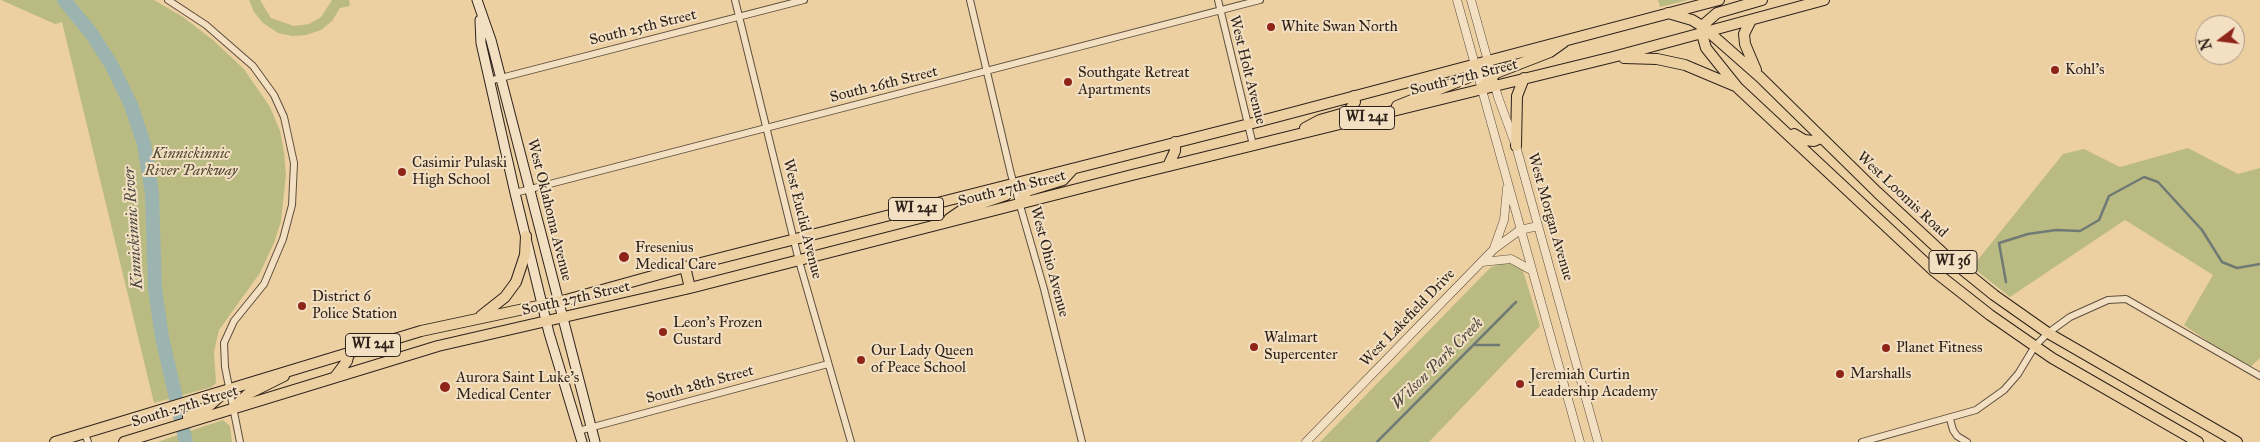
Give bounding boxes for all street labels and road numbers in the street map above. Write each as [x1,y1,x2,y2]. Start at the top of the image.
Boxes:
street label: South 25th Street [588,6,698,50]
street label: West Holt Avenue [1225,14,1269,126]
street label: South 27th Street [1408,56,1520,100]
street label: South 26th Street [828,63,940,107]
road number: WI 241 [1340,106,1394,130]
street label: West Oklahoma Avenue [523,137,575,283]
street label: West Loomis Road [1853,148,1951,242]
street label: West Morgan Avenue [1523,151,1577,283]
street label: West Euclid Avenue [778,157,826,281]
street label: South 27th Street [956,167,1068,211]
road number: WI 241 [888,198,944,220]
street label: West Ohio Avenue [1026,205,1072,319]
road number: WI 36 [1929,250,1977,274]
street label: West Lakefield Drive [1357,265,1459,371]
street label: South 27th Street [520,278,632,320]
road number: WI 241 [346,334,400,356]
street label: South 28th Street [644,362,756,408]
street label: South 27th Street [130,382,240,432]

